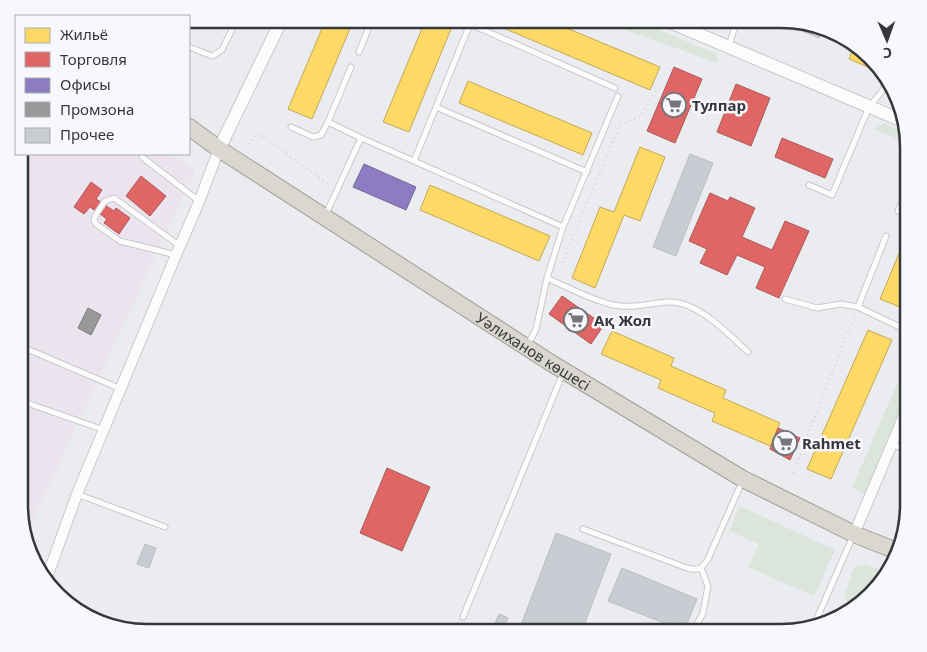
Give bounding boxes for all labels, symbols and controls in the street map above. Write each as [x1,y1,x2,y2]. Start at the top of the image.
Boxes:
legend [15,15,190,155]
north arrow [862,15,912,65]
text: Жильё [60,24,108,44]
text: С [883,44,892,63]
text: Торговля [60,49,127,69]
text: Офисы [60,74,111,94]
supermarket icon: Тулпар [661,92,687,118]
place label: Тулпар [692,95,746,115]
text: Промзона [60,99,134,119]
text: Прочее [60,124,114,144]
street label: Уәлиханов көшесі [472,307,594,395]
supermarket icon: Ақ Жол [563,307,589,333]
place label: Ақ Жол [594,310,651,330]
supermarket icon: Rahmet [772,430,798,456]
place label: Rahmet [802,433,861,453]

